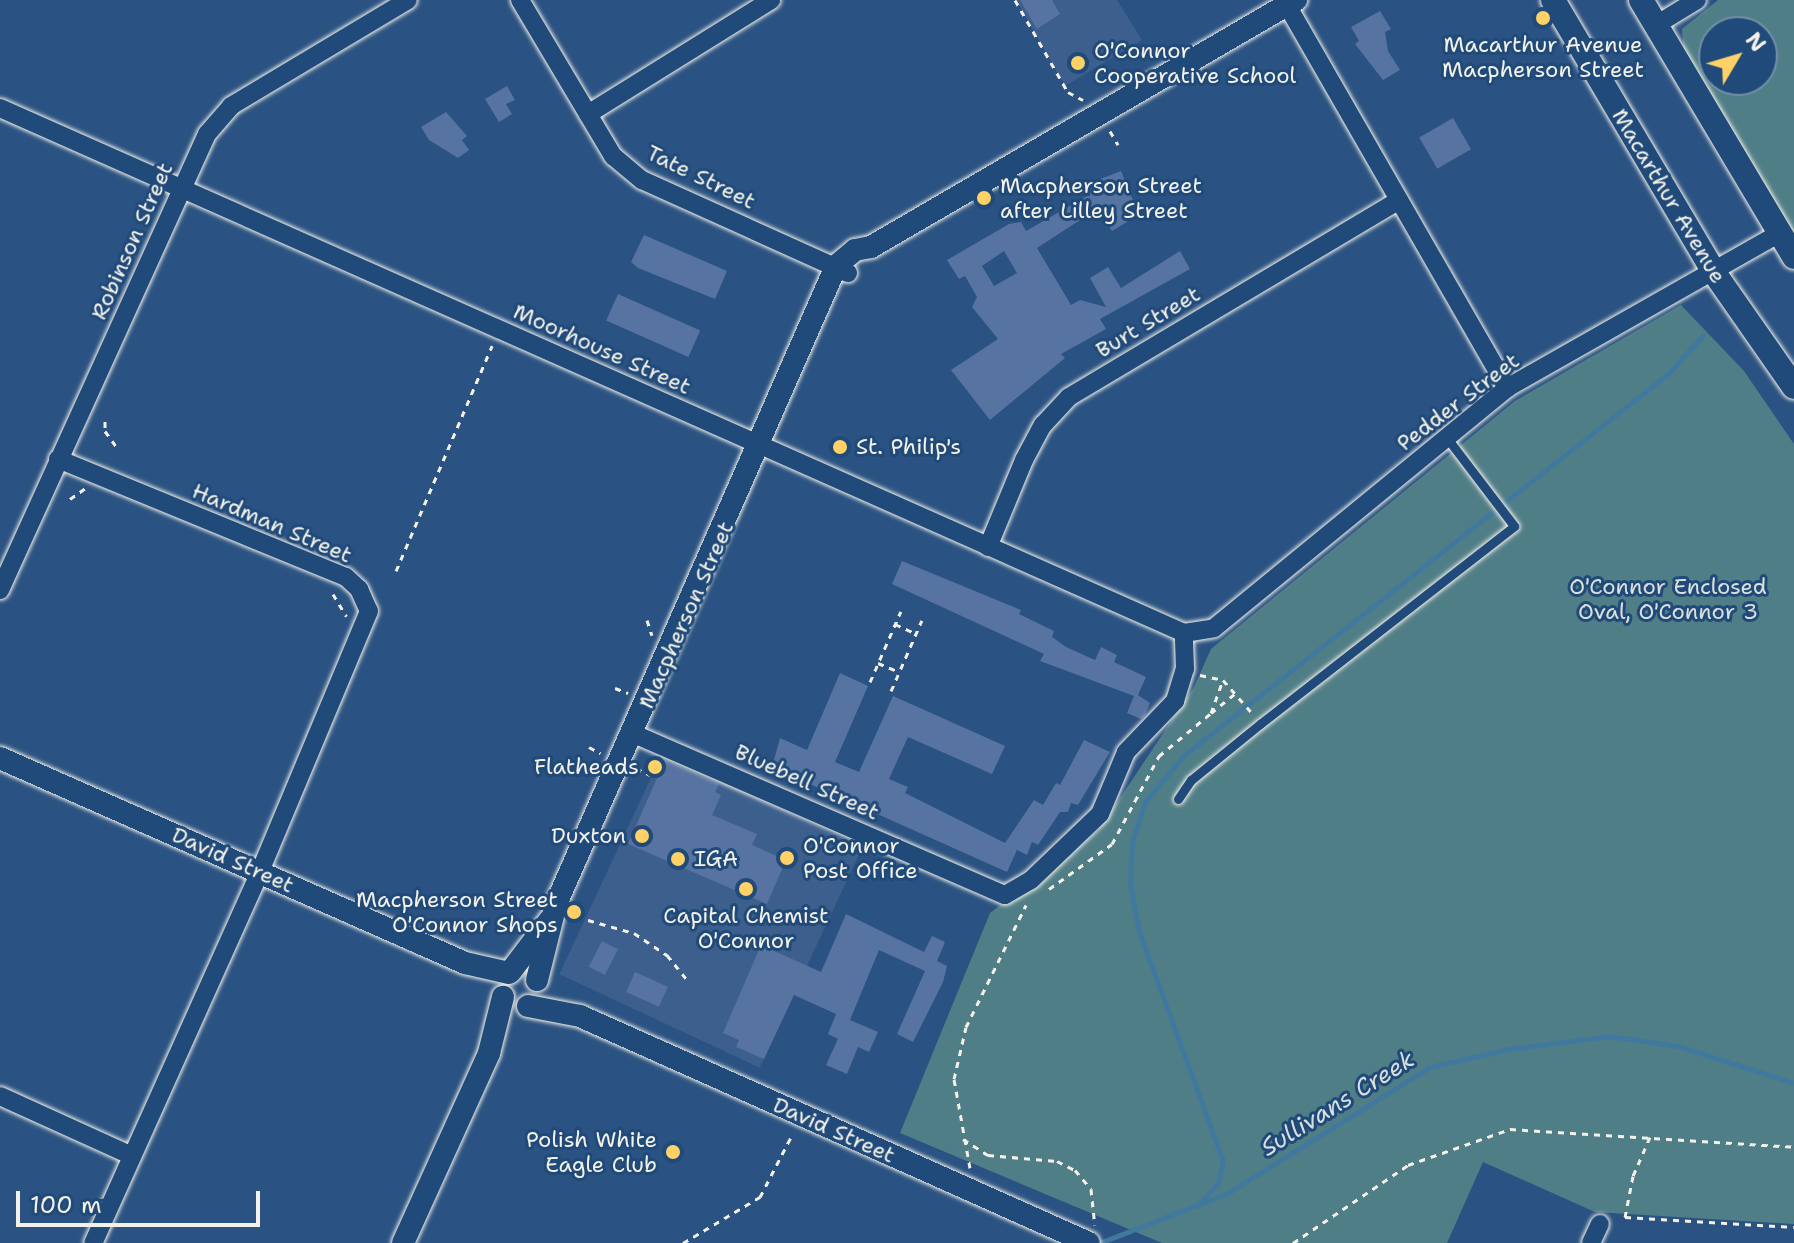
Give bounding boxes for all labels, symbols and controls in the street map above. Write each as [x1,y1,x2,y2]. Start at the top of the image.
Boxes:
marker: Macarthur Avenue Macpherson Street [1534,9,1552,27]
north arrow [1698,16,1778,96]
text: N [1739,26,1773,58]
place label: Macarthur Avenue Macpherson Street [1442,31,1644,82]
place label: O'Connor Cooperative School [1094,37,1296,88]
marker: O'Connor Cooperative School [1069,54,1087,72]
street label: Macarthur Avenue [1606,104,1732,288]
street label: Tate Street [642,139,760,215]
street label: Robinson Street [86,158,178,324]
place label: Macpherson Street after Lilley Street [1000,172,1202,224]
marker: Macpherson Street after Lilley Street [975,189,993,207]
street label: Burt Street [1091,281,1205,363]
street label: Moorhouse Street [509,298,695,400]
street label: Pedder Street [1392,347,1524,457]
place label: St. Philip's [856,434,961,460]
marker: St. Philip's [831,438,849,456]
street label: Hardman Street [188,477,356,569]
street label: Macpherson Street [633,517,739,713]
park label: O'Connor Enclosed Oval, O'Connor 3 [1569,573,1767,624]
street label: Bluebell Street [731,738,883,826]
place label: Flatheads [534,754,639,780]
marker: Flatheads [646,758,664,776]
street label: David Street [168,821,298,899]
place label: Duxton [551,823,626,849]
marker: Duxton [633,827,651,845]
place label: O'Connor Post Office [803,832,918,884]
place label: IGA [694,846,738,872]
marker: O'Connor Post Office [778,849,796,867]
marker: IGA [669,850,687,868]
marker: Capital Chemist O'Connor [737,880,755,898]
place label: Macpherson Street O'Connor Shops [356,886,558,938]
place label: Capital Chemist O'Connor [663,902,829,954]
marker: Macpherson Street O'Connor Shops [565,903,583,921]
water label: Sullivans Creek [1256,1045,1420,1163]
street label: David Street [769,1091,899,1169]
place label: Polish White Eagle Club [526,1126,657,1178]
marker: Polish White Eagle Club [664,1143,682,1161]
scale bar [20,1175,264,1225]
text: 100 m [30,1189,102,1221]

